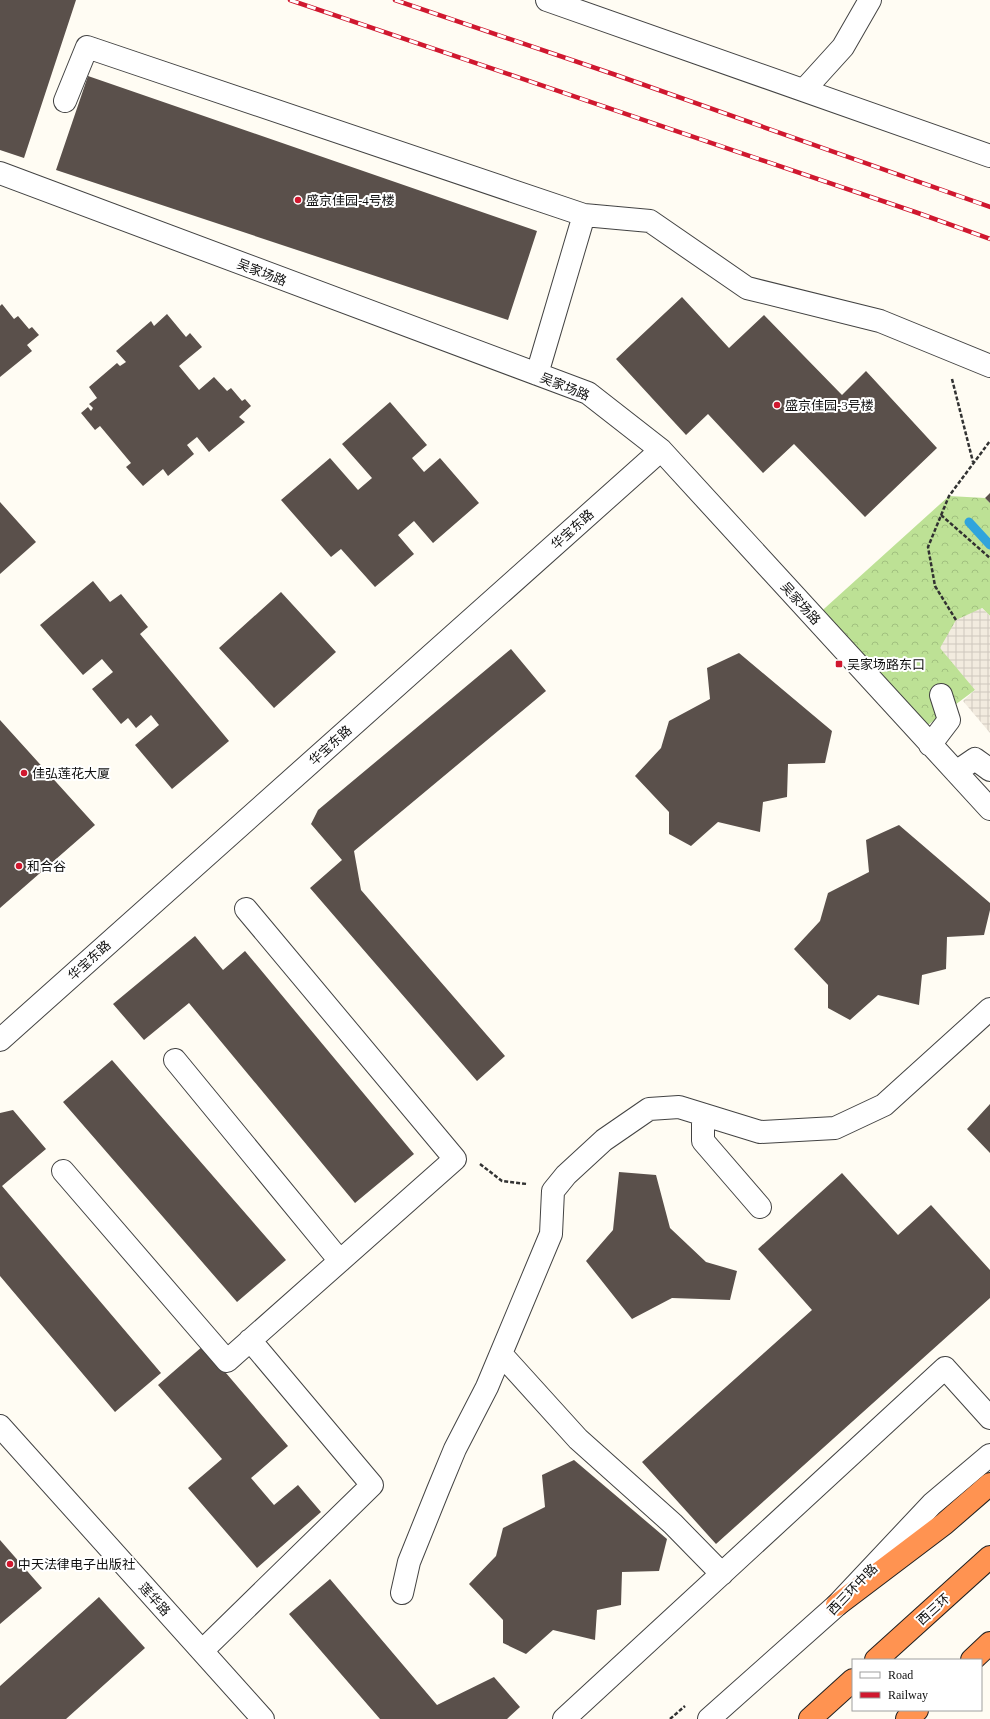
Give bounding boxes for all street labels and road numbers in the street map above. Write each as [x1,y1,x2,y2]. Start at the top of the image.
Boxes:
street label: 吴家场路 [235,256,289,289]
street label: 吴家场路 [538,370,592,403]
street label: 华宝东路 [548,506,597,552]
street label: 吴家场路 [778,579,824,628]
street label: 华宝东路 [306,722,355,768]
street label: 华宝东路 [65,937,114,983]
street label: 西三环中路 [824,1561,880,1618]
street label: 莲华路 [136,1580,173,1619]
street label: 西三环 [914,1591,953,1628]

